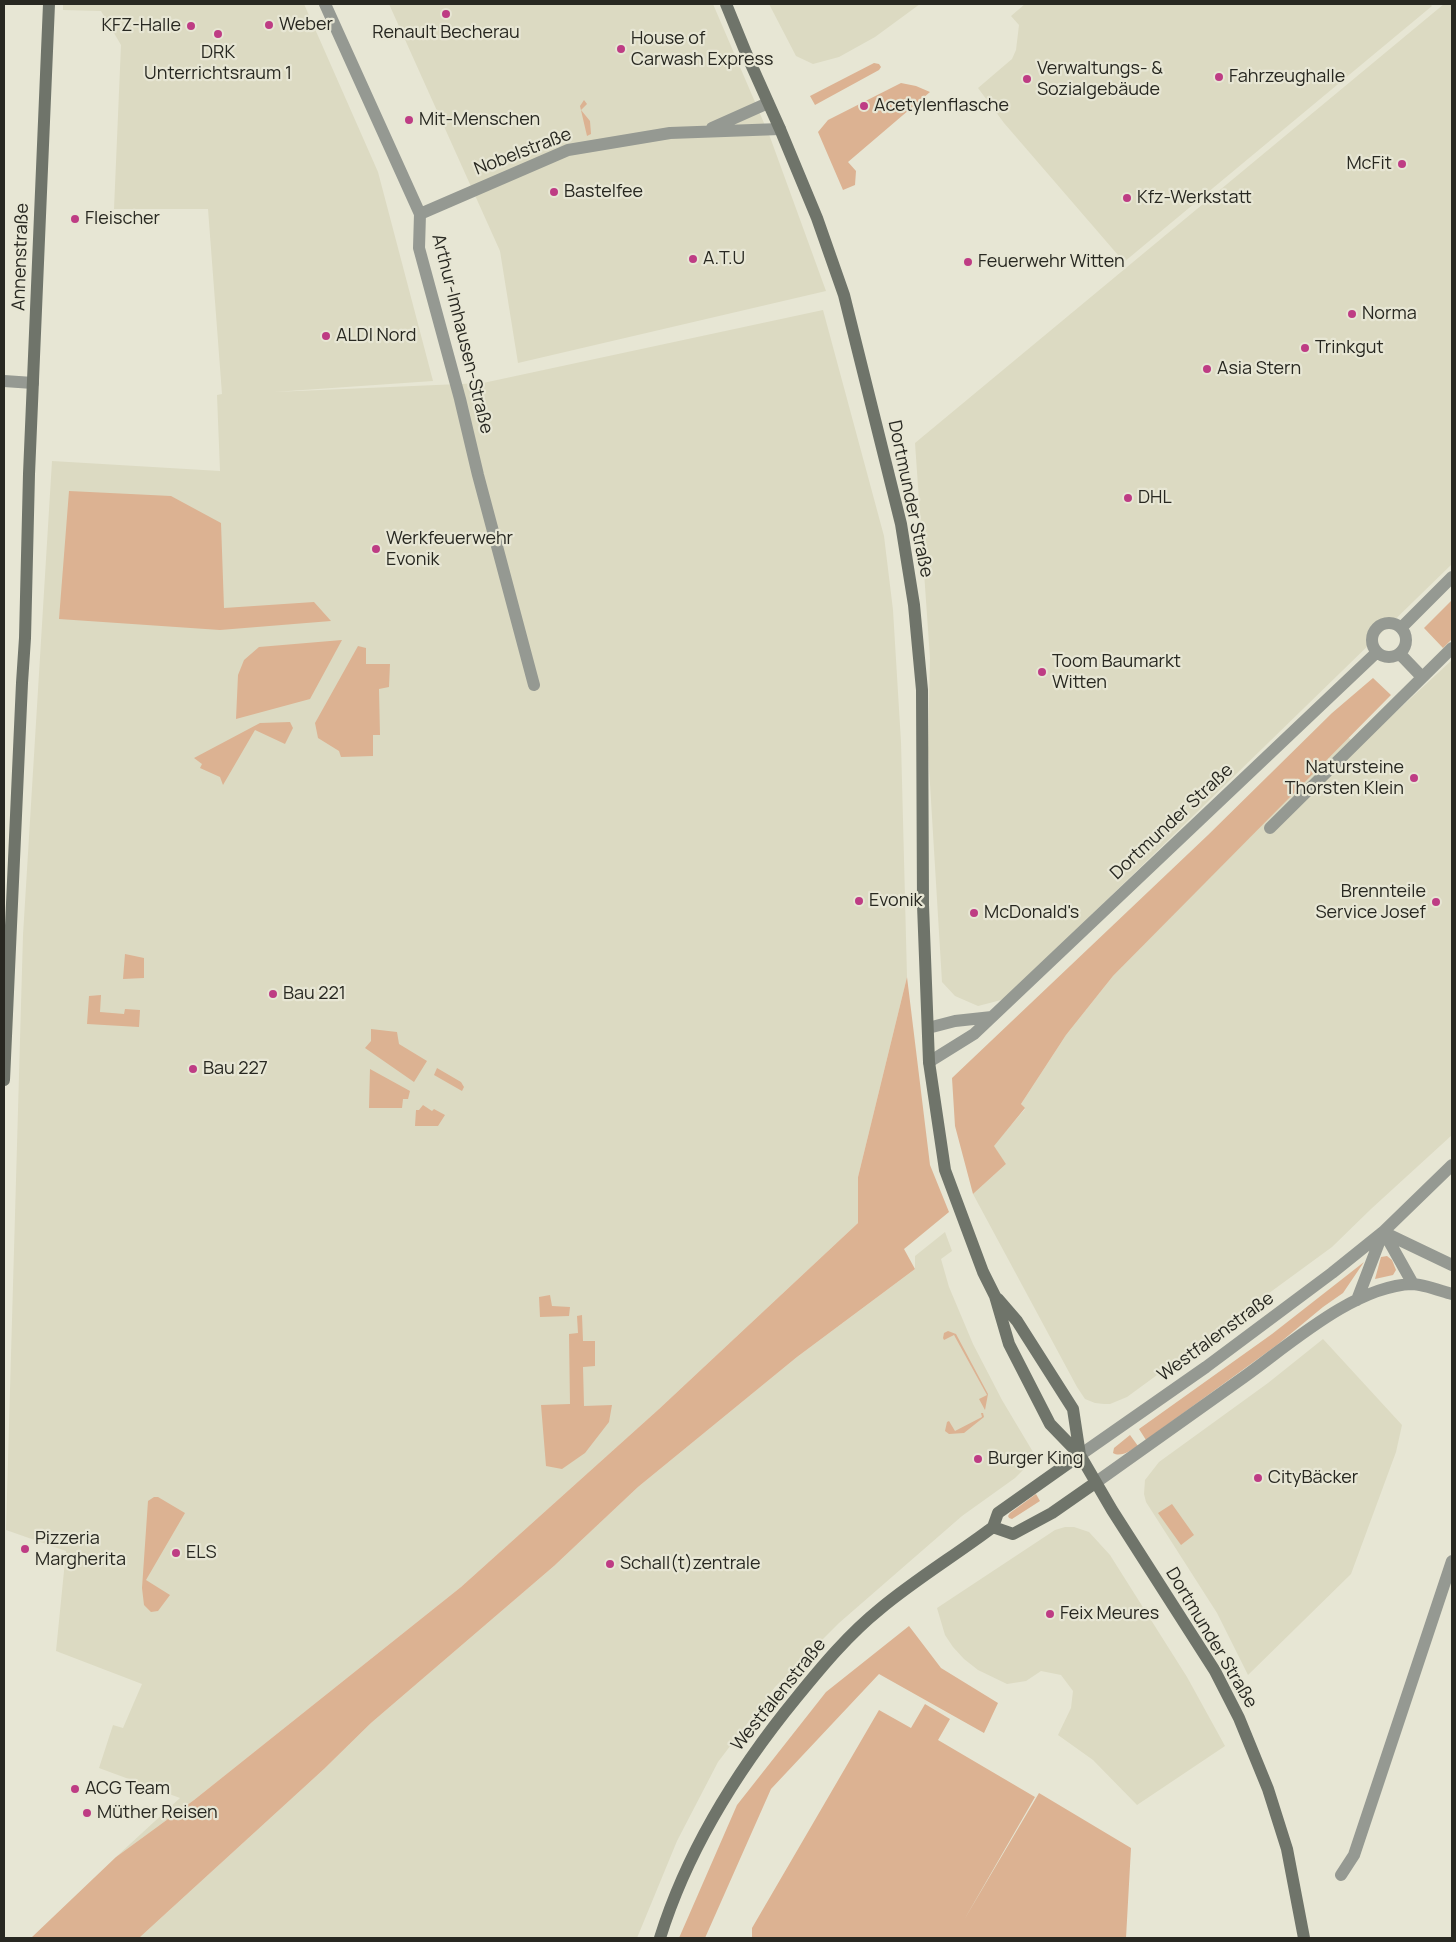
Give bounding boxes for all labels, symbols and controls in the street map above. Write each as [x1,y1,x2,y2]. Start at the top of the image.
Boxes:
marker: Renault Becherau [440,8,452,20]
place label: Weber [279,14,333,36]
place label: KFZ-Halle [101,15,181,37]
marker: Weber [263,19,275,31]
marker: KFZ-Halle [185,20,197,32]
place label: Renault Becherau [372,22,520,44]
marker: DRK Unterrichtsraum 1 [212,28,224,40]
place label: House of Carwash Express [631,28,774,70]
place label: DRK Unterrichtsraum 1 [144,42,292,84]
marker: House of Carwash Express [615,43,627,55]
place label: Verwaltungs- & Sozialgebäude [1037,58,1163,100]
place label: Fahrzeughalle [1229,66,1345,88]
marker: Fahrzeughalle [1213,71,1225,83]
marker: Verwaltungs- & Sozialgebäude [1021,73,1033,85]
place label: Acetylenflasche [874,95,1009,117]
marker: Acetylenflasche [858,100,870,112]
place label: Mit-Menschen [419,109,540,131]
marker: Mit-Menschen [403,114,415,126]
street label: Nobelstraße [471,124,575,180]
place label: McFit [1346,153,1392,175]
marker: McFit [1396,158,1408,170]
place label: Bastelfee [564,181,643,203]
marker: Bastelfee [548,186,560,198]
place label: Kfz-Werkstatt [1137,187,1252,209]
marker: Kfz-Werkstatt [1121,192,1133,204]
street label: Annenstraße [8,203,34,311]
place label: Fleischer [85,208,160,230]
marker: Fleischer [69,213,81,225]
street label: Arthur-Imhausen-Straße [427,232,497,436]
place label: A.T.U [703,248,745,270]
place label: Feuerwehr Witten [978,251,1125,273]
marker: A.T.U [687,253,699,265]
marker: Feuerwehr Witten [962,256,974,268]
place label: Norma [1362,303,1417,325]
marker: Norma [1346,308,1358,320]
place label: ALDI Nord [336,325,416,347]
marker: ALDI Nord [320,330,332,342]
place label: Trinkgut [1315,337,1384,359]
marker: Trinkgut [1299,342,1311,354]
place label: Asia Stern [1217,358,1301,380]
marker: Asia Stern [1201,363,1213,375]
street label: Dortmunder Straße [883,418,937,580]
place label: DHL [1138,487,1172,509]
marker: DHL [1122,492,1134,504]
place label: Werkfeuerwehr Evonik [386,528,513,570]
marker: Werkfeuerwehr Evonik [370,543,382,555]
place label: Toom Baumarkt Witten [1052,651,1181,694]
marker: Toom Baumarkt Witten [1036,666,1048,678]
place label: Natursteine Thorsten Klein [1285,757,1404,800]
street label: Dortmunder Straße [1106,760,1238,884]
marker: Natursteine Thorsten Klein [1408,772,1420,784]
place label: Brennteile Service Josef [1315,881,1426,924]
place label: Evonik [869,890,923,912]
marker: Evonik [853,895,865,907]
marker: Brennteile Service Josef [1430,896,1442,908]
place label: McDonald's [984,902,1079,924]
marker: McDonald's [968,907,980,919]
place label: Bau 221 [283,983,346,1005]
marker: Bau 221 [267,988,279,1000]
place label: Bau 227 [203,1058,268,1080]
marker: Bau 227 [187,1063,199,1075]
street label: Westfalenstraße [1154,1288,1278,1386]
place label: Burger King [988,1448,1083,1470]
marker: Burger King [972,1453,984,1465]
place label: CityBäcker [1268,1467,1358,1489]
marker: CityBäcker [1252,1472,1264,1484]
place label: Pizzeria Margherita [35,1528,126,1570]
place label: ELS [186,1542,217,1564]
marker: Pizzeria Margherita [19,1543,31,1555]
marker: ELS [170,1547,182,1559]
place label: Schall(t)zentrale [620,1553,761,1575]
marker: Schall(t)zentrale [604,1558,616,1570]
street label: Dortmunder Straße [1161,1564,1261,1712]
place label: Feix Meures [1060,1603,1159,1625]
marker: Feix Meures [1044,1608,1056,1620]
street label: Westfalenstraße [727,1634,831,1756]
place label: ACG Team [85,1778,170,1800]
marker: ACG Team [69,1783,81,1795]
place label: Müther Reisen [97,1802,218,1824]
marker: Müther Reisen [81,1807,93,1819]

